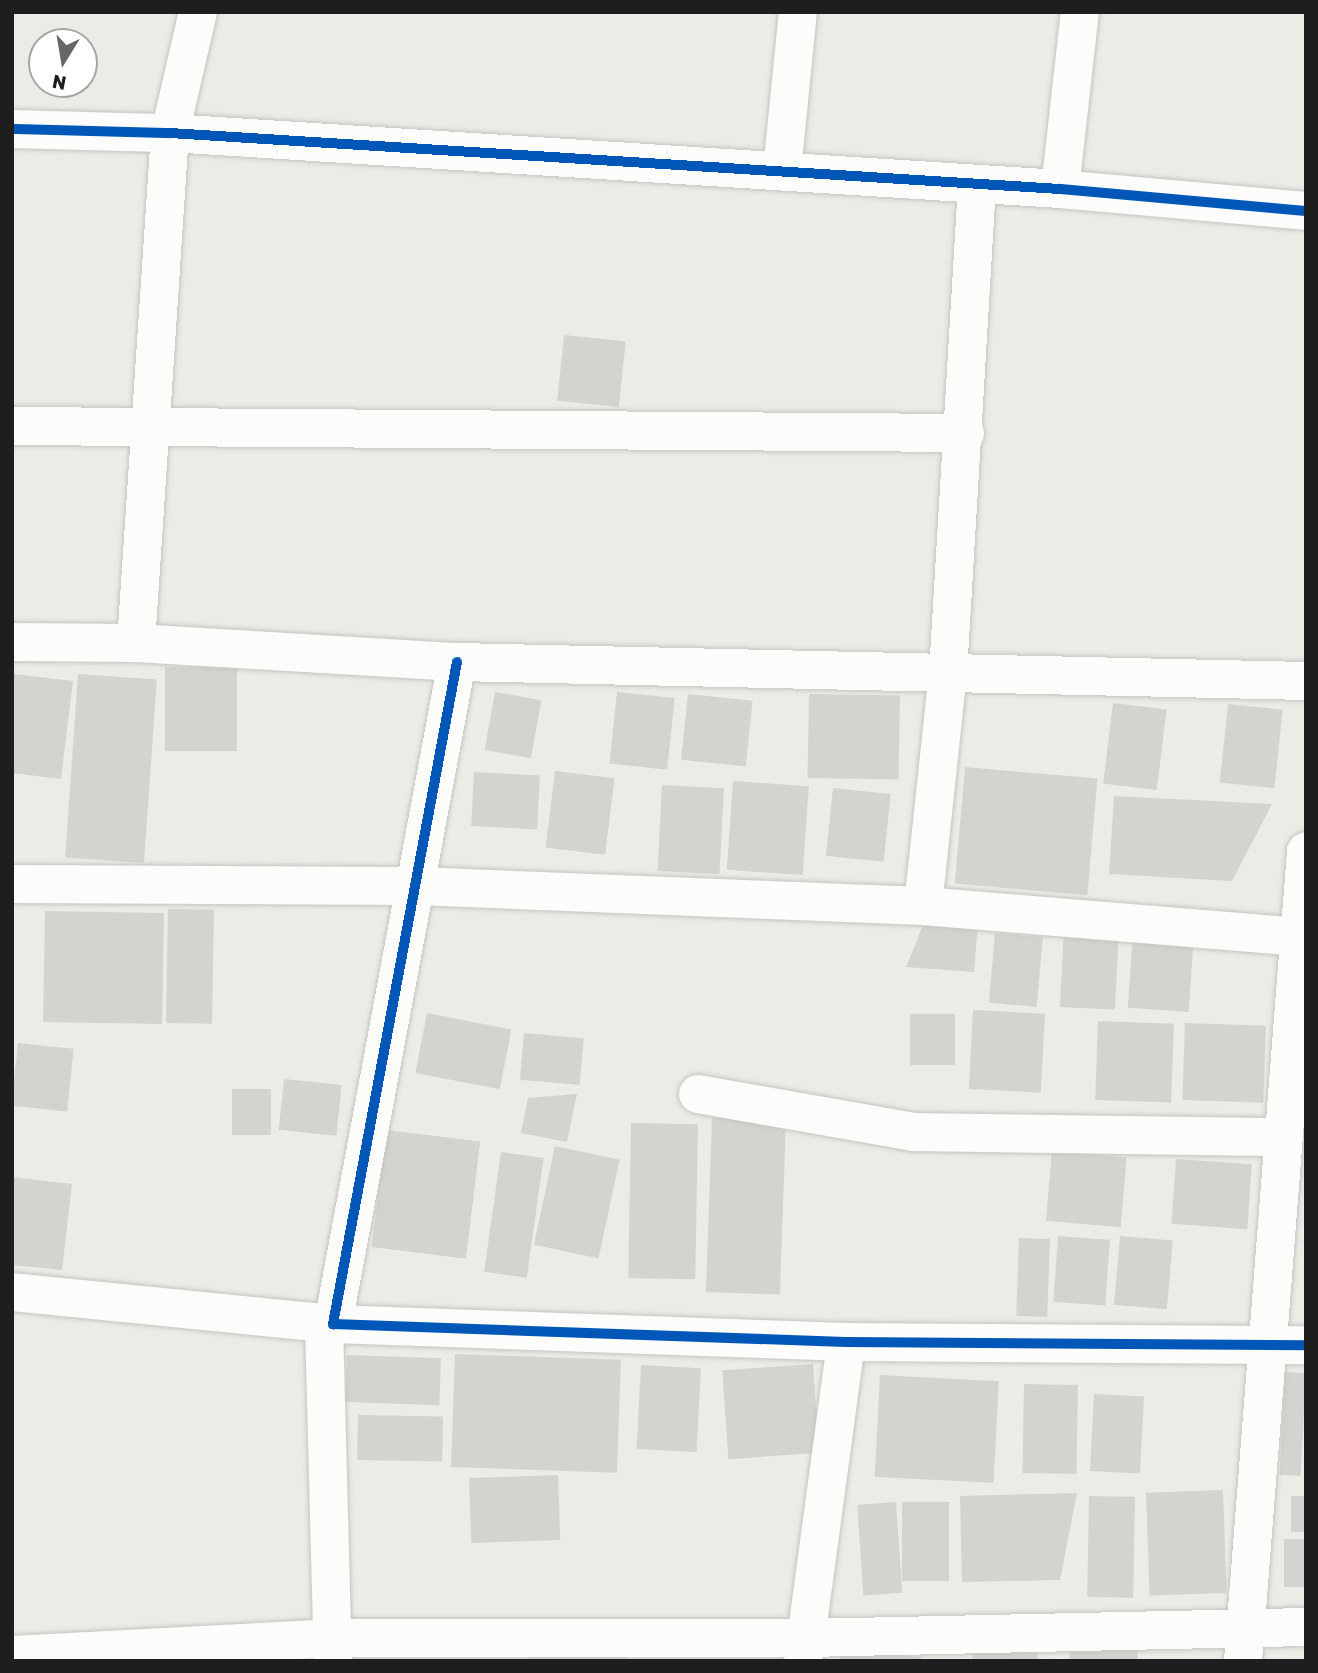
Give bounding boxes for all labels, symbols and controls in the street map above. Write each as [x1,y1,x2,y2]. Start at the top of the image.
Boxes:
north arrow [28,28,98,98]
text: N [50,70,68,95]

